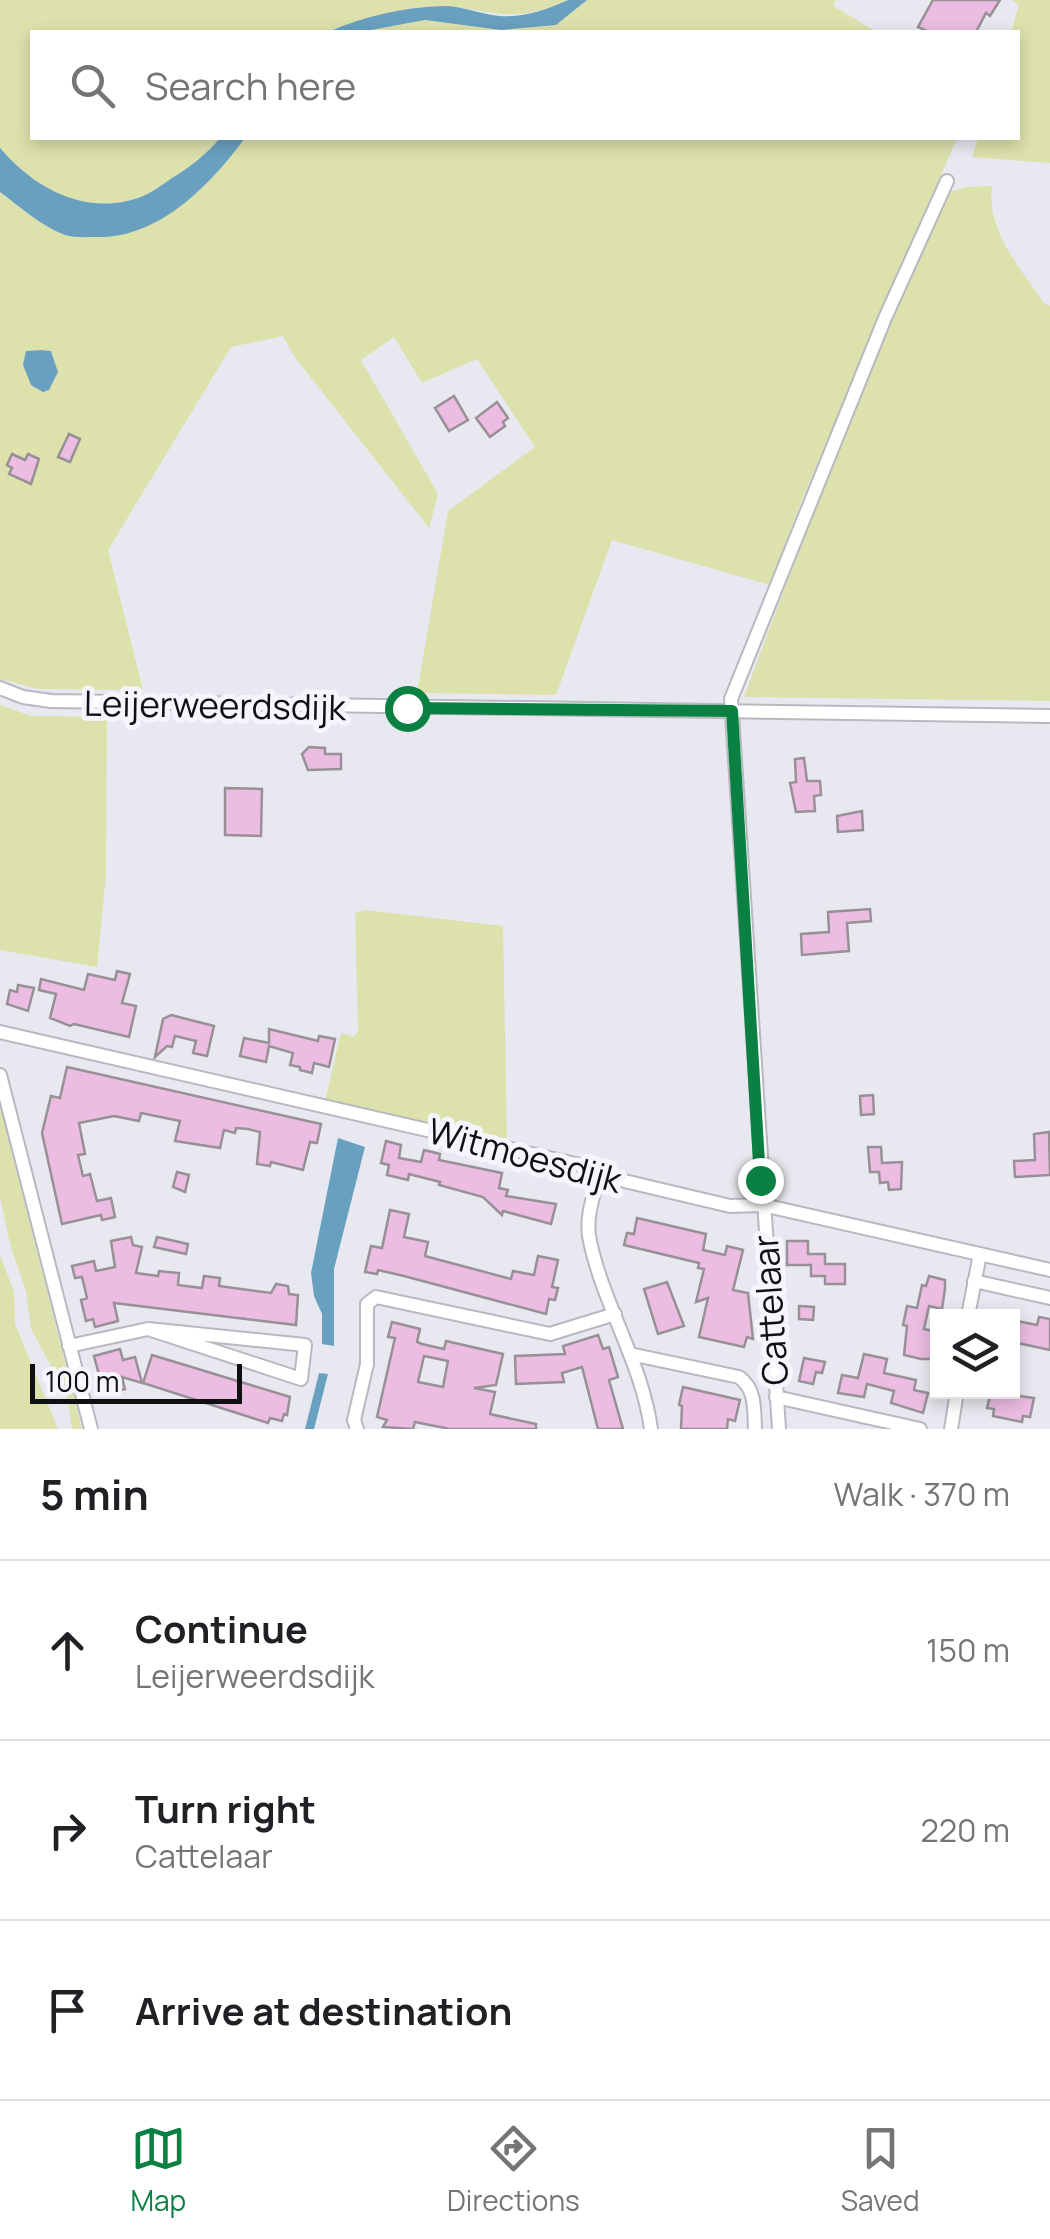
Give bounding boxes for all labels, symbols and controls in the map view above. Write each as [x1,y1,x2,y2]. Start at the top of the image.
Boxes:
search box [30,30,1020,140]
icon: search [65,58,120,113]
text: Search here [145,59,356,111]
street label: Leijerweerdsdijk [84,679,348,731]
route start [385,686,431,732]
street label: Witmoesdijk [423,1106,629,1204]
route end [738,1158,784,1204]
street label: Cattelaar [741,1233,799,1387]
map controls [930,1309,1020,1399]
button: layers [930,1309,1020,1399]
scale bar [30,1359,242,1404]
text: 100 m [45,1362,119,1400]
text: 5 min [40,1465,149,1523]
text: Walk · 370 m [834,1472,1010,1516]
text: Continue [135,1602,308,1654]
icon: ahead [40,1623,95,1678]
text: 150 m [926,1628,1010,1672]
text: Leijerweerdsdijk [135,1654,374,1698]
text: Turn right [135,1782,316,1834]
icon: right [40,1803,95,1858]
text: 220 m [920,1808,1010,1852]
text: Cattelaar [135,1834,273,1878]
icon: arrive [40,1983,95,2038]
text: Arrive at destination [135,1984,512,2036]
tab: Map [130,2121,186,2219]
tab: Directions [447,2121,580,2219]
tab: Saved [841,2121,920,2219]

